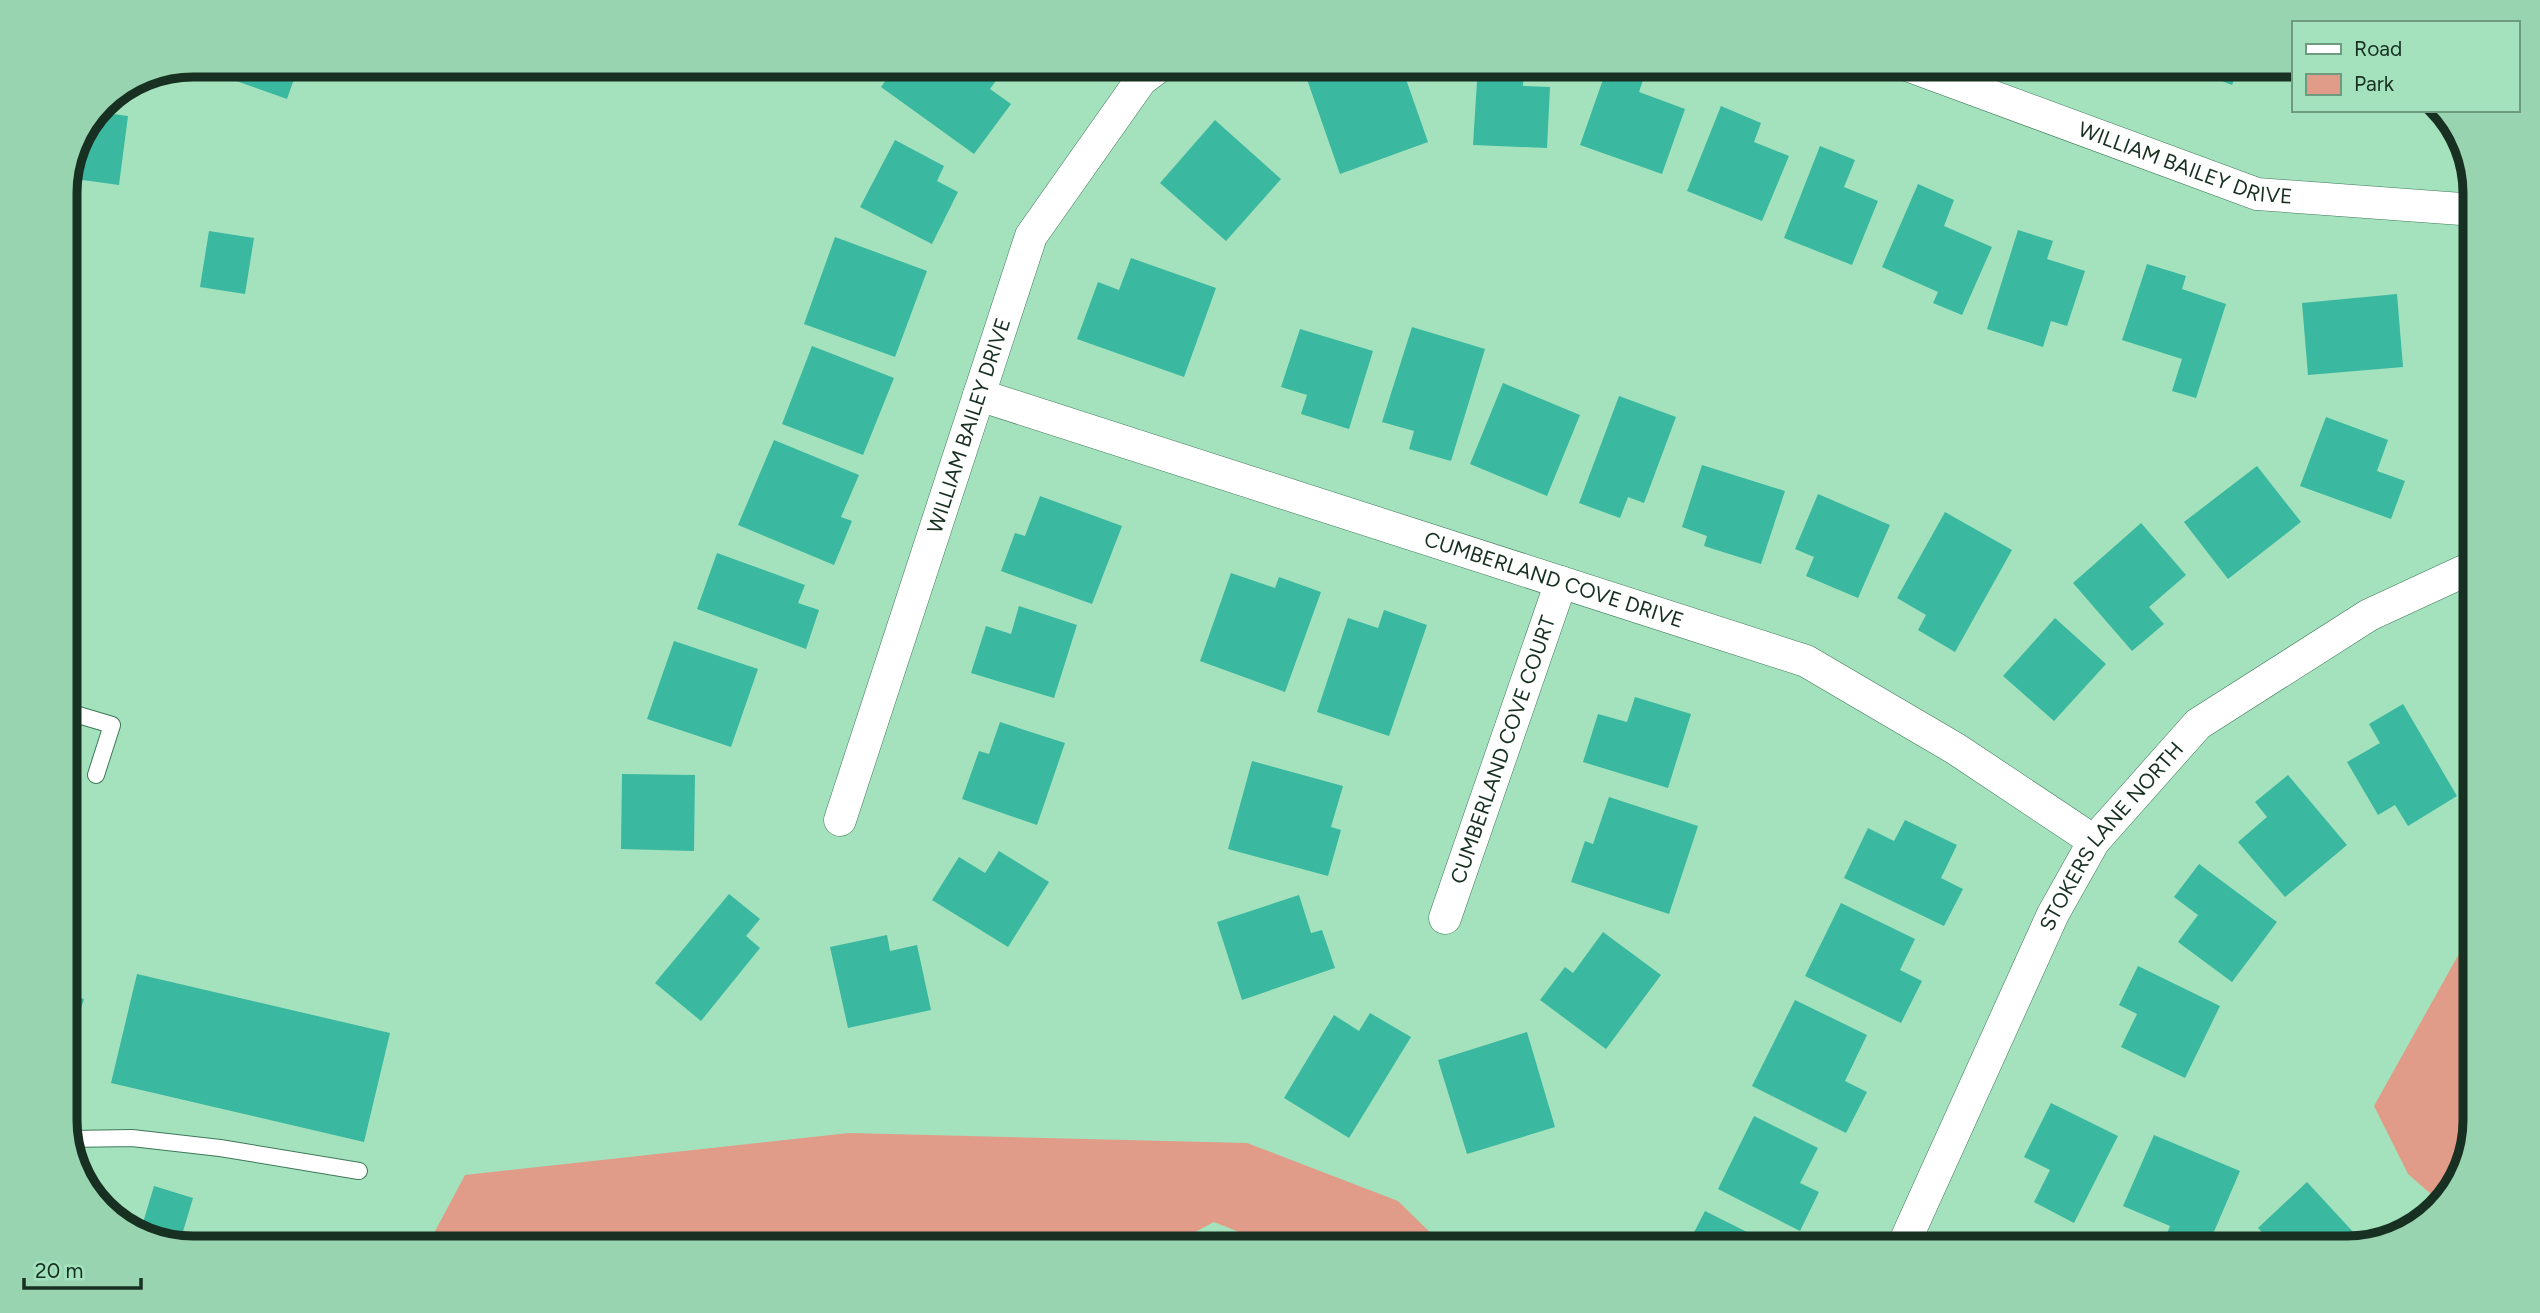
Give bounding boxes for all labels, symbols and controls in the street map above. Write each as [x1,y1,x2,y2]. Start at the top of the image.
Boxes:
legend [2292,21,2519,112]
text: Road [2354,36,2402,61]
text: Park [2354,71,2395,96]
street label: WILLIAM BAILEY DRIVE [2075,116,2293,209]
street label: WILLIAM BAILEY DRIVE [922,315,1015,536]
street label: CUMBERLAND COVE DRIVE [1421,526,1687,633]
street label: CUMBERLAND COVE COURT [1445,612,1561,887]
street label: STOKERS LANE NORTH [2034,736,2188,935]
scale bar [24,1246,142,1290]
text: 20 m [35,1258,83,1283]

